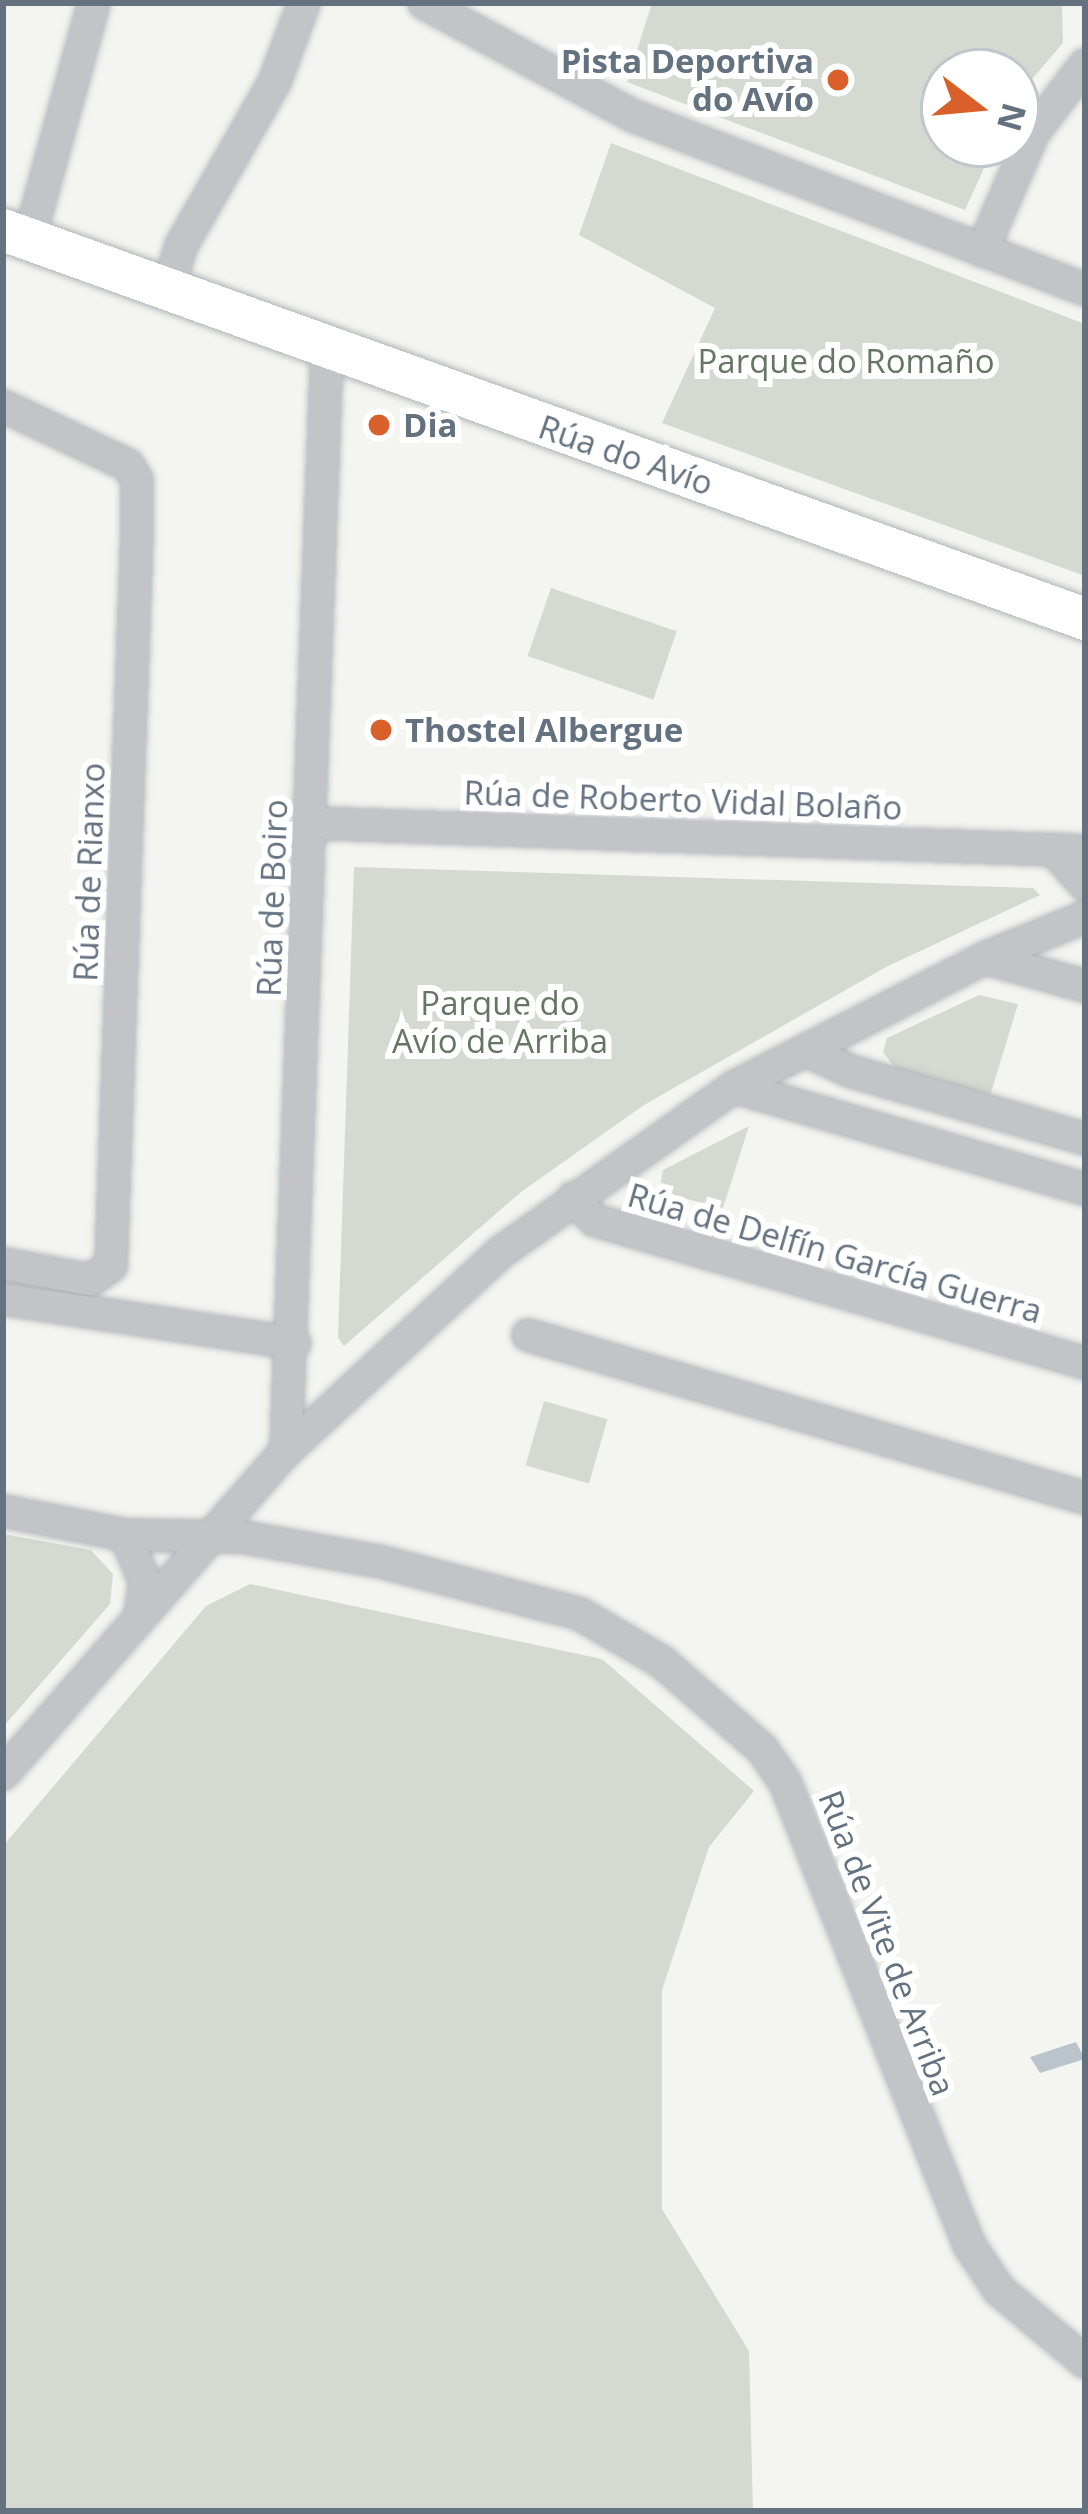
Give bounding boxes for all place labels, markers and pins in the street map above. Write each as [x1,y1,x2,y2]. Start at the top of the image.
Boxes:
place label: Pista Deportiva do Avío [561,41,814,119]
marker: Pista Deportiva do Avío [825,67,851,93]
place label: Dia [403,405,457,445]
marker: Dia [366,412,392,438]
place label: Thostel Albergue [405,710,683,750]
marker: Thostel Albergue [368,717,394,743]

